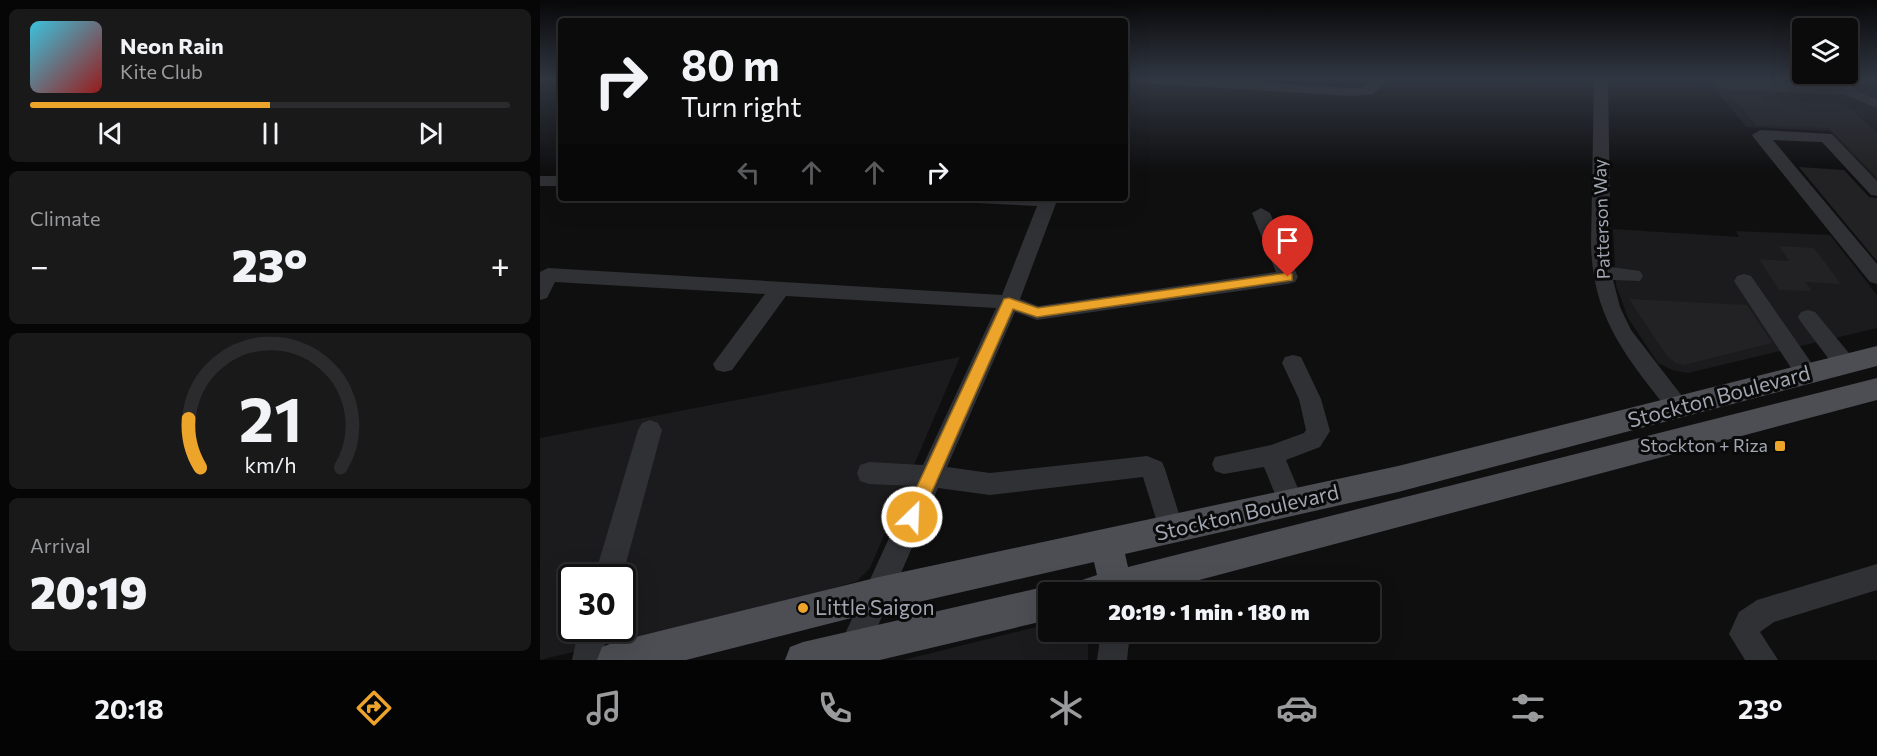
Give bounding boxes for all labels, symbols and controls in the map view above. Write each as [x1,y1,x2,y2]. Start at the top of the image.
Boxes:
map controls [1792,18,1858,84]
button: layers [1792,18,1858,84]
text: Neon Rain [120,32,224,59]
text: 80 m [681,38,780,90]
icon: right [582,42,660,120]
text: Kite Club [120,59,203,83]
text: Turn right [681,90,801,123]
icon: previous [94,117,127,150]
icon: pause [254,117,287,150]
icon: next [414,117,447,150]
icon: left [732,156,765,189]
icon: ahead [795,156,828,189]
icon: ahead [858,156,891,189]
icon: right [921,156,954,189]
street label: Patterson Way [1588,159,1614,280]
text: Climate [30,206,100,230]
pin [1262,215,1313,277]
icon: arrive [1271,224,1304,257]
text: 23° [232,236,308,291]
text: − [30,244,49,285]
text: + [491,244,510,285]
street label: Stockton Boulevard [1625,359,1812,432]
text: 21 [238,379,302,455]
place label: Stockton + Riza [1640,434,1768,456]
marker: Stockton + Riza [1773,439,1787,453]
text: km/h [244,451,296,477]
street label: Stockton Boulevard [1152,478,1341,545]
position arrow [880,485,944,549]
text: Arrival [30,533,91,557]
text: 20:19 [30,563,147,618]
speed limit sign: 30 [558,564,636,642]
place label: Little Saigon [815,594,935,619]
text: 20:19 · 1 min · 180 m [1108,598,1310,625]
marker: Little Saigon [796,601,810,615]
icon: directions [353,687,395,729]
icon: music [583,687,625,729]
icon: phone [814,687,856,729]
icon: climate [1045,687,1087,729]
icon: car [1276,687,1318,729]
icon: filters [1507,687,1549,729]
text: 20:18 [94,692,164,725]
text: 23° [1738,692,1782,725]

